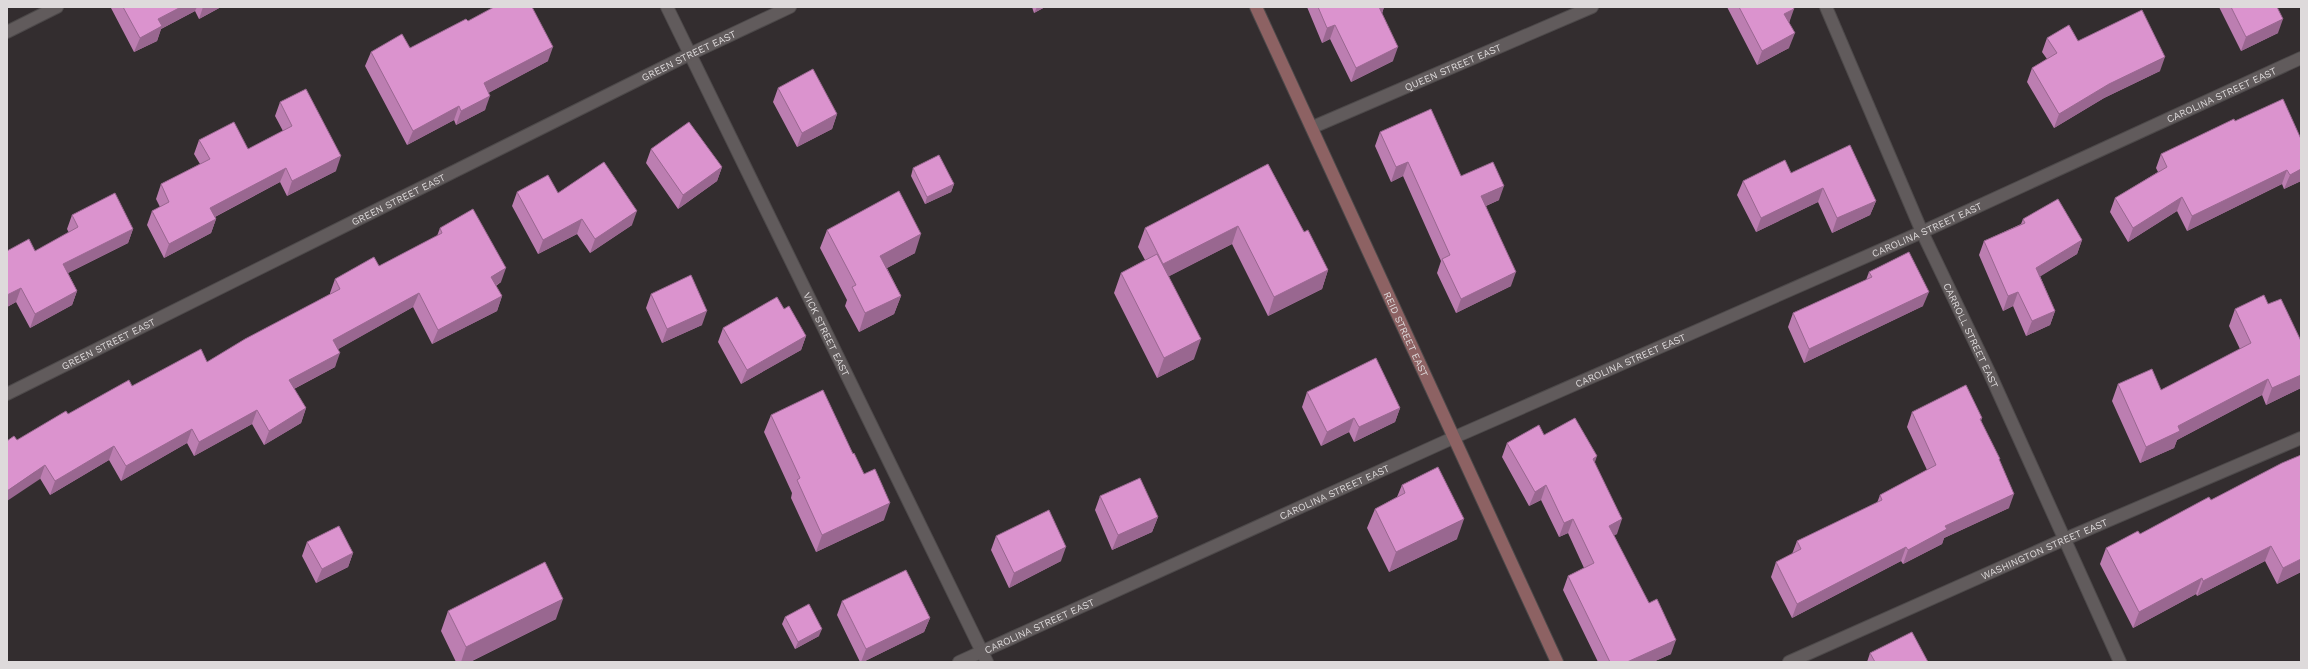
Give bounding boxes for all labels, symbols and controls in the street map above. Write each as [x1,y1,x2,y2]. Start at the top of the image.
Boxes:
street label: GREEN STREET EAST [640,28,737,83]
street label: QUEEN STREET EAST [1403,41,1503,93]
street label: CAROLINA STREET EAST [2165,65,2278,124]
street label: GREEN STREET EAST [349,171,447,227]
street label: CAROLINA STREET EAST [1870,200,1983,259]
street label: CARROLL STREET EAST [1942,281,2001,390]
street label: VICK STREET EAST [802,290,852,378]
street label: REID STREET EAST [1382,290,1431,378]
street label: GREEN STREET EAST [59,316,157,372]
street label: CAROLINA STREET EAST [1573,331,1687,389]
street label: CAROLINA STREET EAST [1278,462,1391,521]
street label: WASHINGTON STREET EAST [1979,516,2109,581]
street label: CAROLINA STREET EAST [983,596,1096,655]

